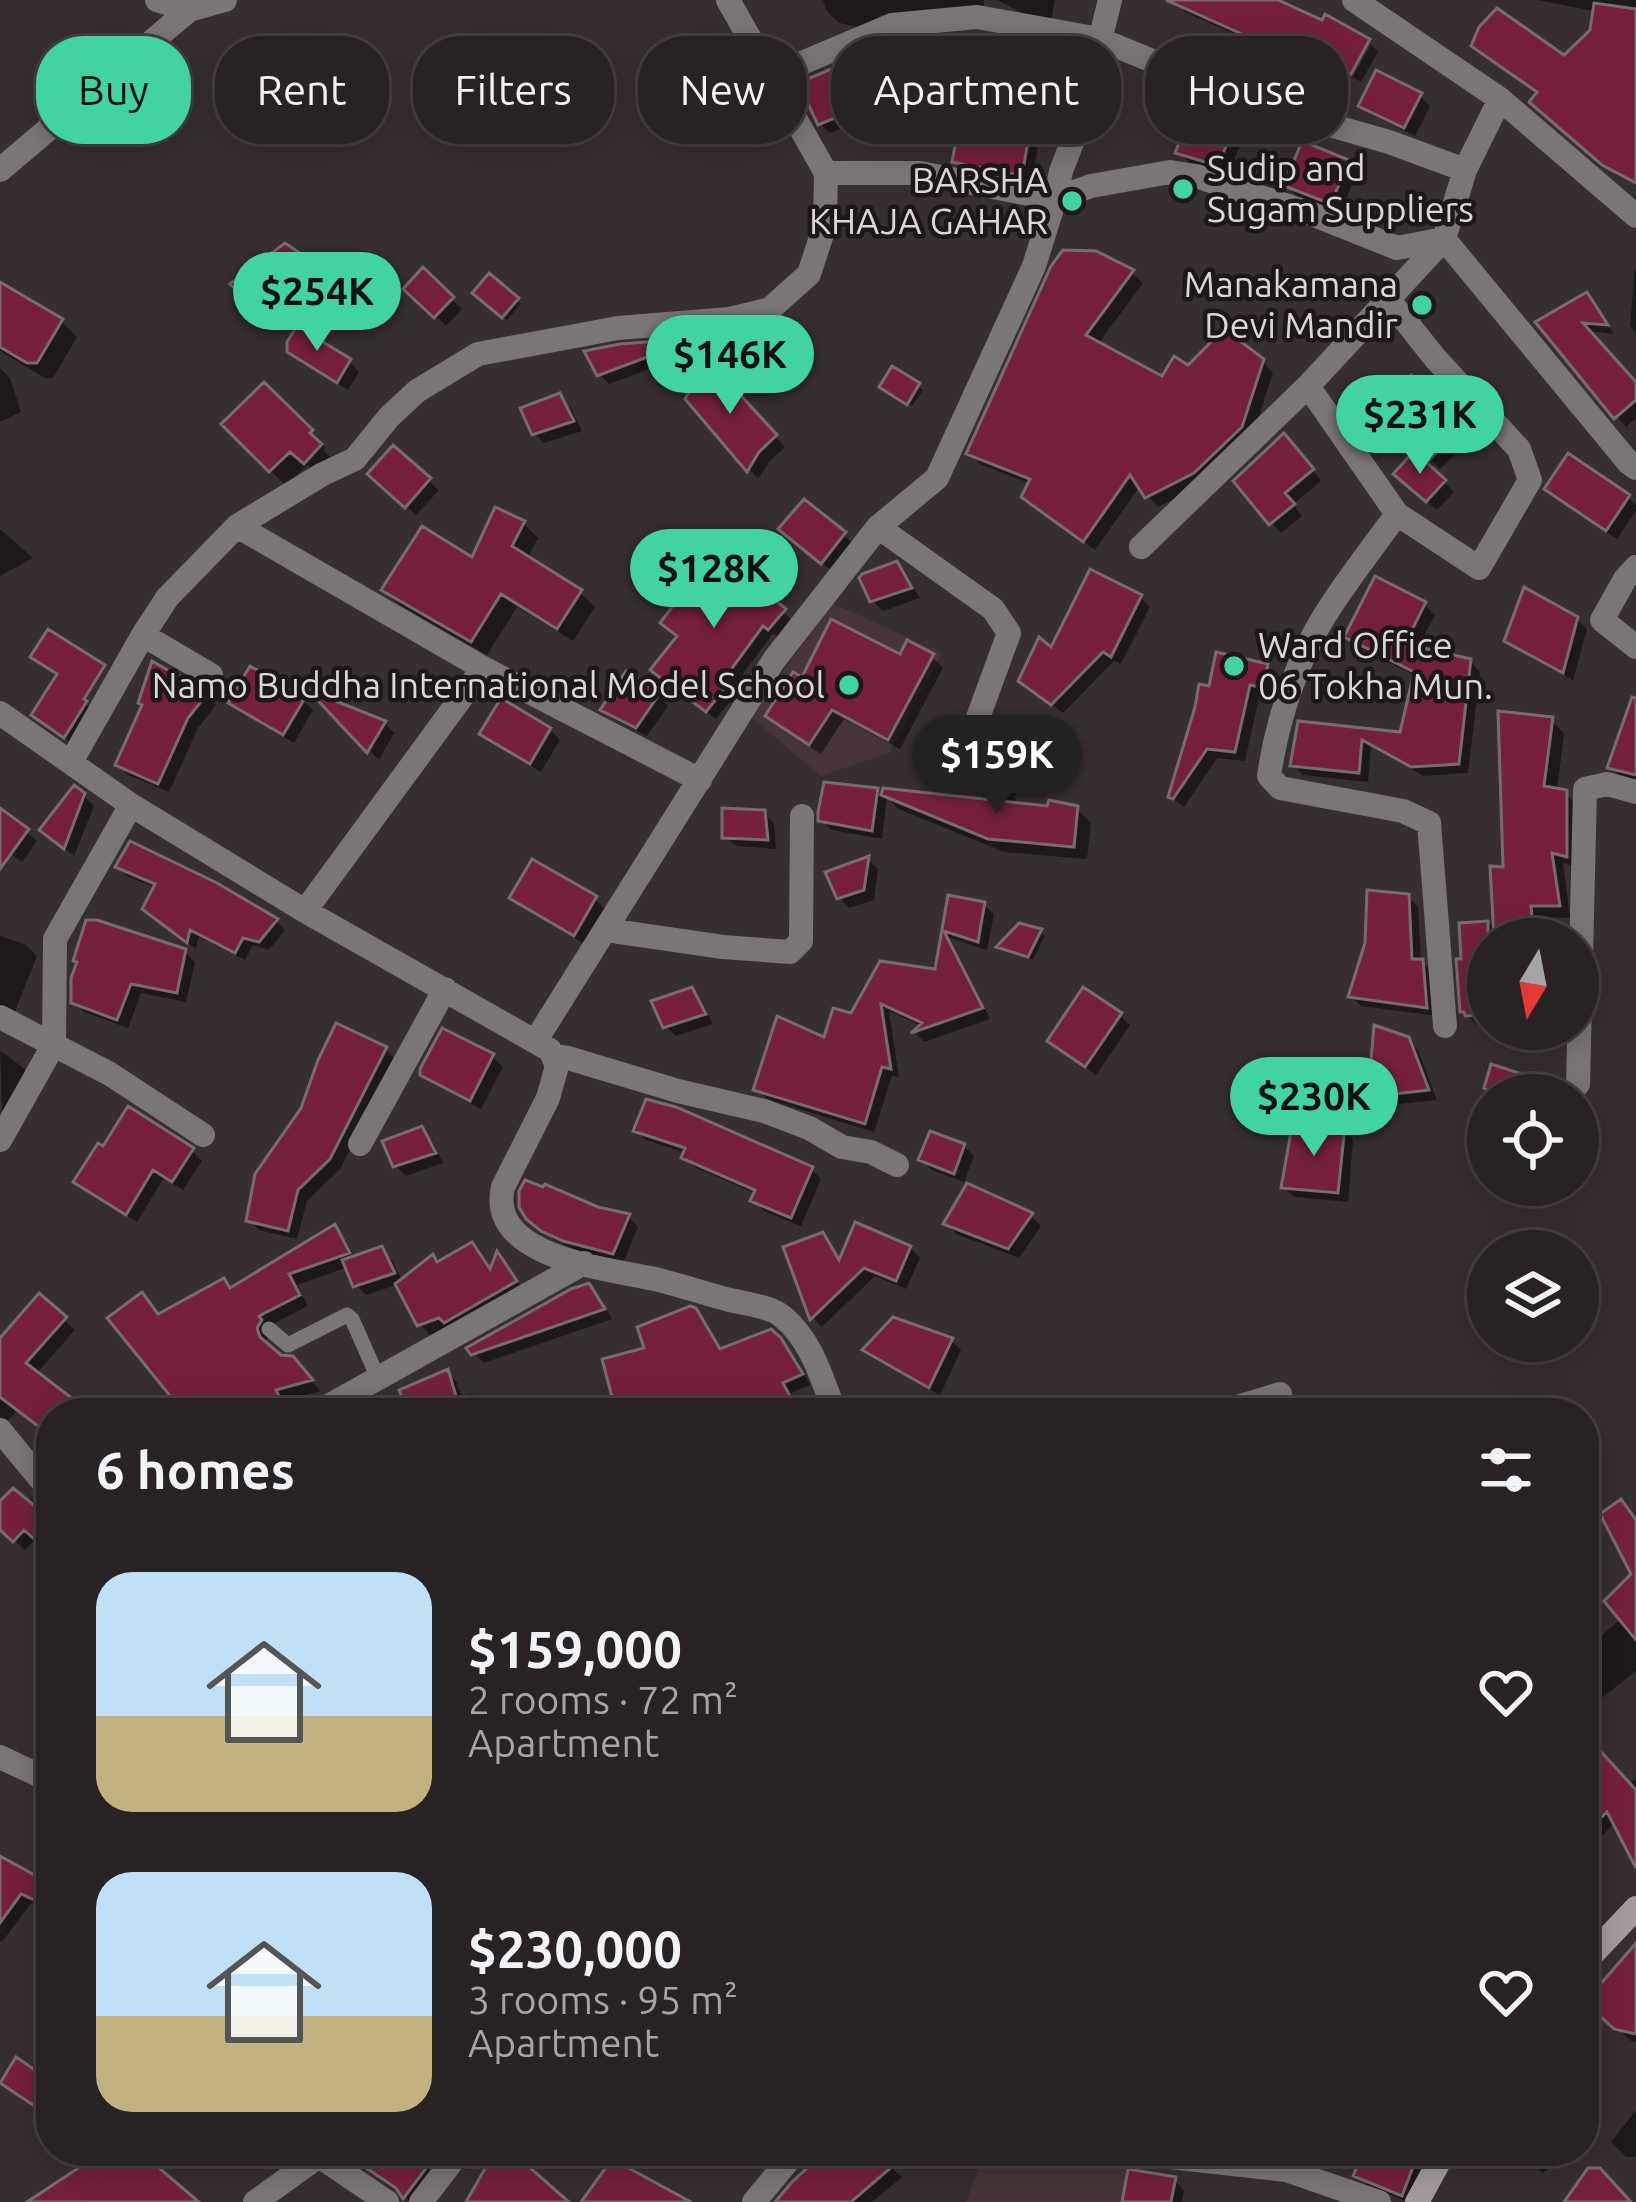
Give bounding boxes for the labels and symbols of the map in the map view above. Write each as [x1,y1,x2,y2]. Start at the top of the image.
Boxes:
place label: Sudip and Sugam Suppliers [1207,147,1474,229]
place label: BARSHA KHAJA GAHAR [809,159,1049,241]
marker: Sudip and Sugam Suppliers [1170,176,1196,202]
marker: BARSHA KHAJA GAHAR [1059,188,1085,214]
pin: $254K [233,252,401,354]
place label: Manakamana Devi Mandir [1184,263,1398,345]
marker: Manakamana Devi Mandir [1409,292,1435,318]
pin: $146K [646,315,814,417]
pin: $231K [1336,375,1504,477]
pin: $128K [630,529,798,631]
place label: Ward Office 06 Tokha Mun. [1258,624,1493,706]
marker: Ward Office 06 Tokha Mun. [1221,653,1247,679]
place label: Namo Buddha International Model School [152,664,825,705]
marker: Namo Buddha International Model School [836,672,862,698]
pin: $159K [913,715,1081,817]
north arrow [1467,918,1599,1050]
pin: $230K [1230,1057,1398,1159]

